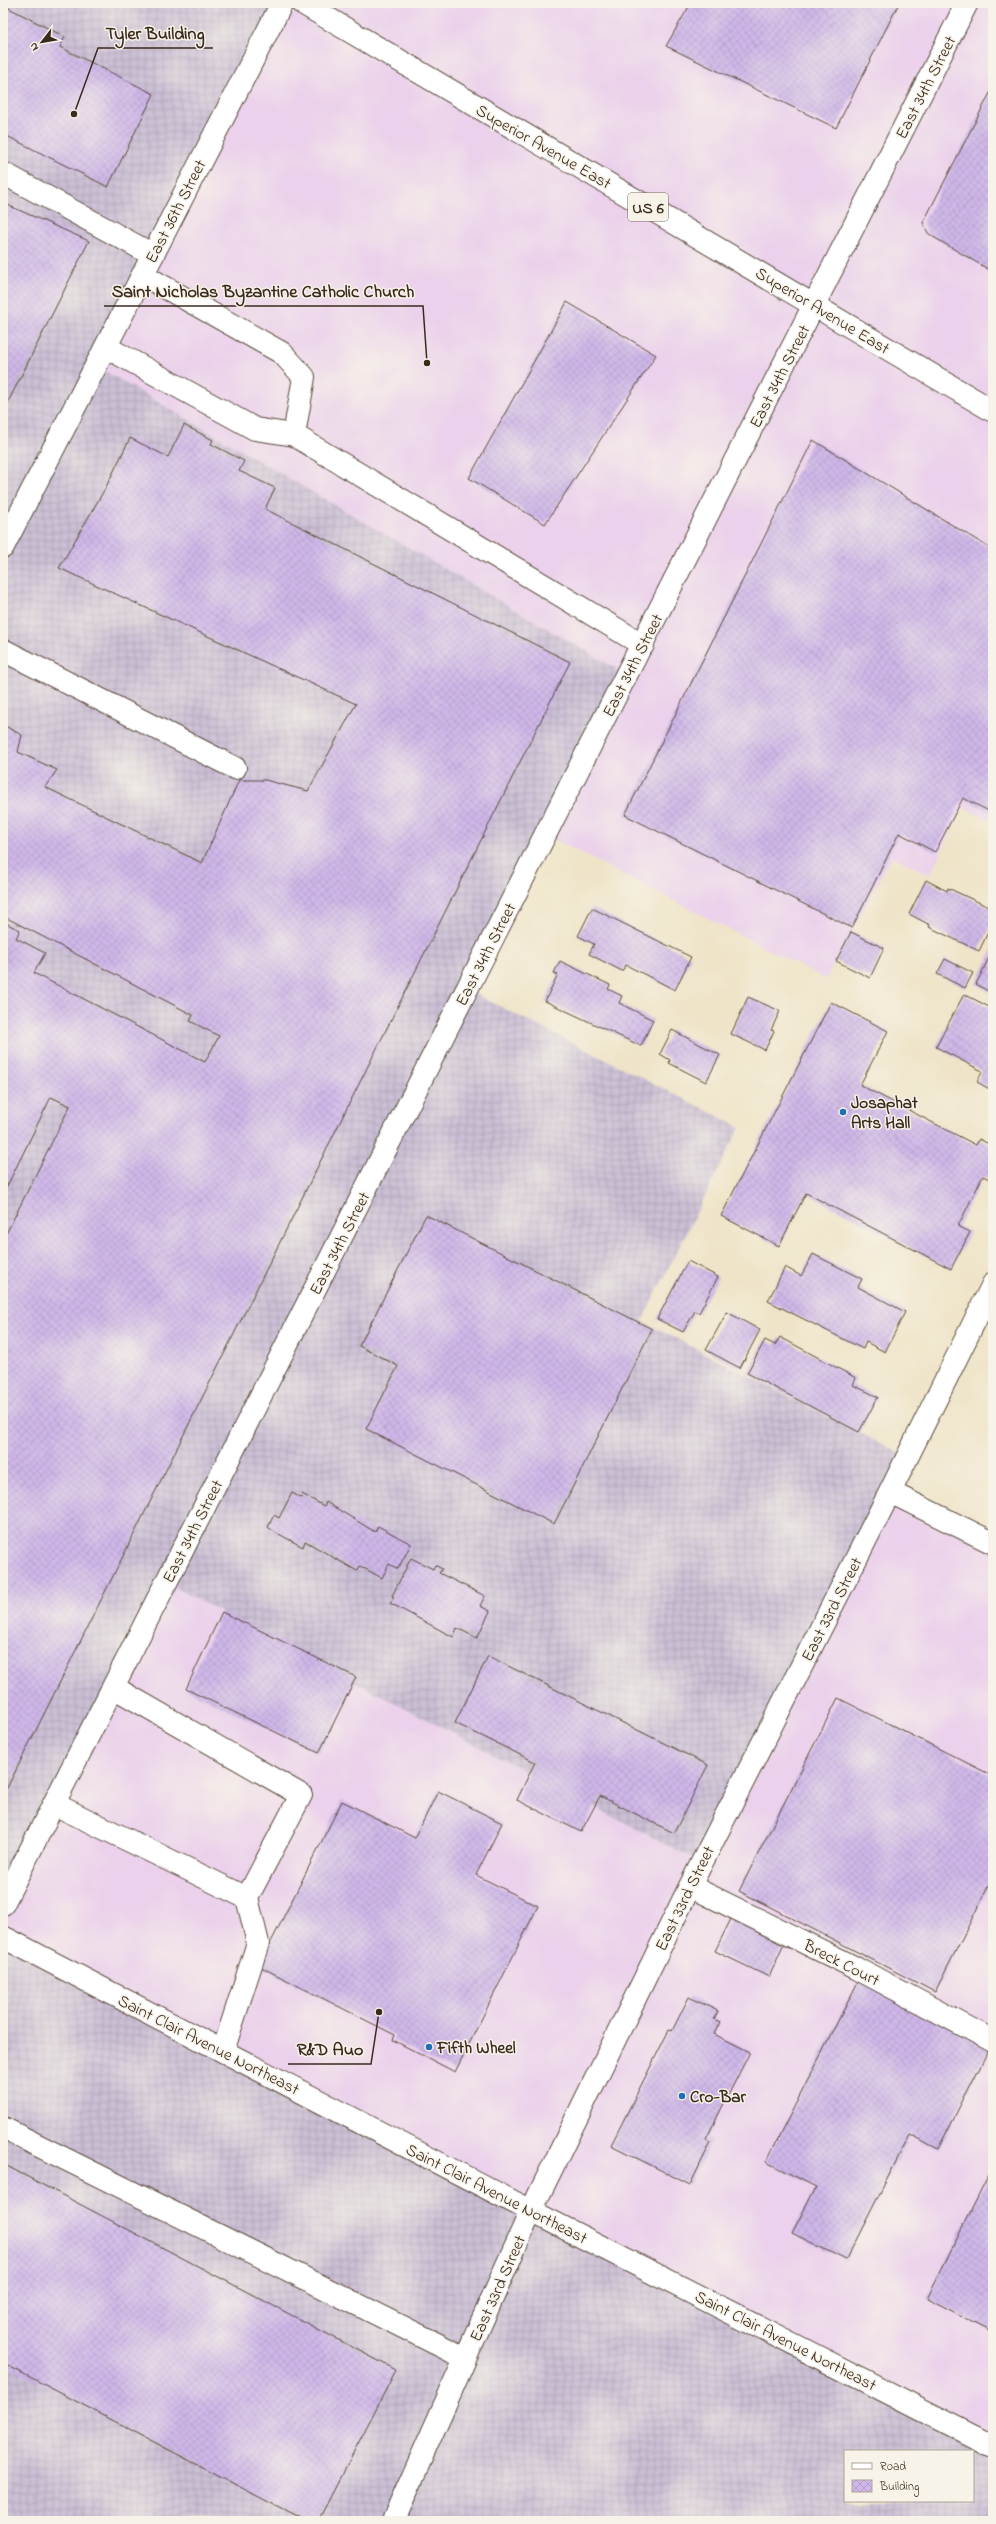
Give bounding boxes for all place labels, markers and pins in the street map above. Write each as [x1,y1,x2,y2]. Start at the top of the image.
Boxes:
callout: Tyler Building [98,18,213,48]
callout: Saint Nicholas Byzantine Catholic Church [104,276,423,306]
place label: Josaphat Arts Hall [851,1091,918,1136]
marker: Josaphat Arts Hall [838,1107,848,1117]
callout: R&D Auo [288,2034,371,2064]
place label: Fifth Wheel [436,2036,516,2061]
marker: Fifth Wheel [424,2042,434,2052]
place label: Cro-Bar [690,2085,746,2110]
marker: Cro-Bar [677,2091,687,2101]

